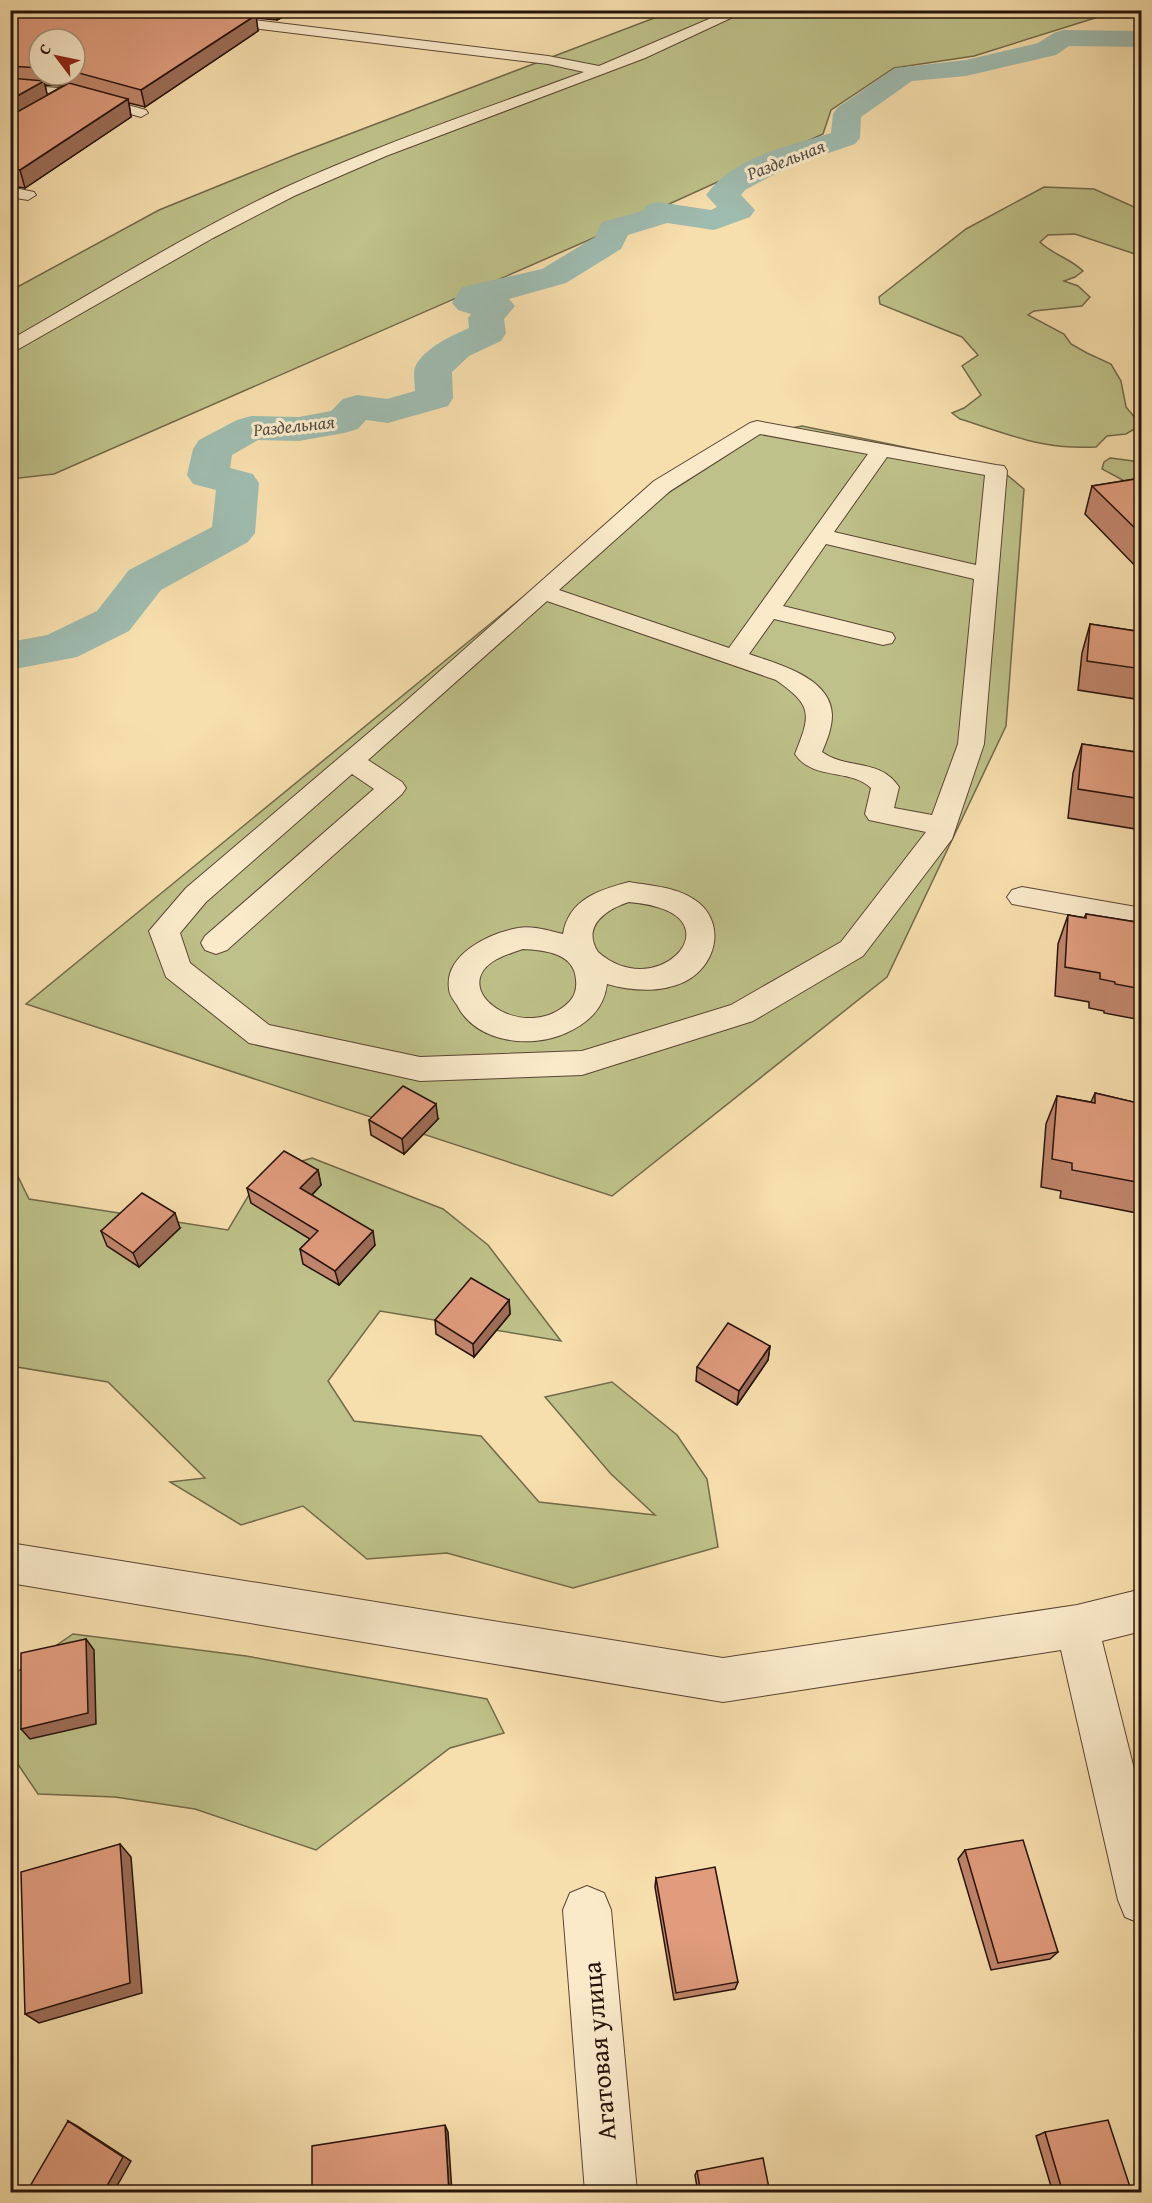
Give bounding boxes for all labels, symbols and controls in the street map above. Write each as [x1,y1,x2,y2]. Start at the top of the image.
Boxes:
north arrow [27,27,87,87]
text: С [32,39,57,59]
water label: Раздельная [742,132,829,187]
water label: Раздельная [251,408,336,443]
street label: Агатовая улица [571,1960,626,2142]

